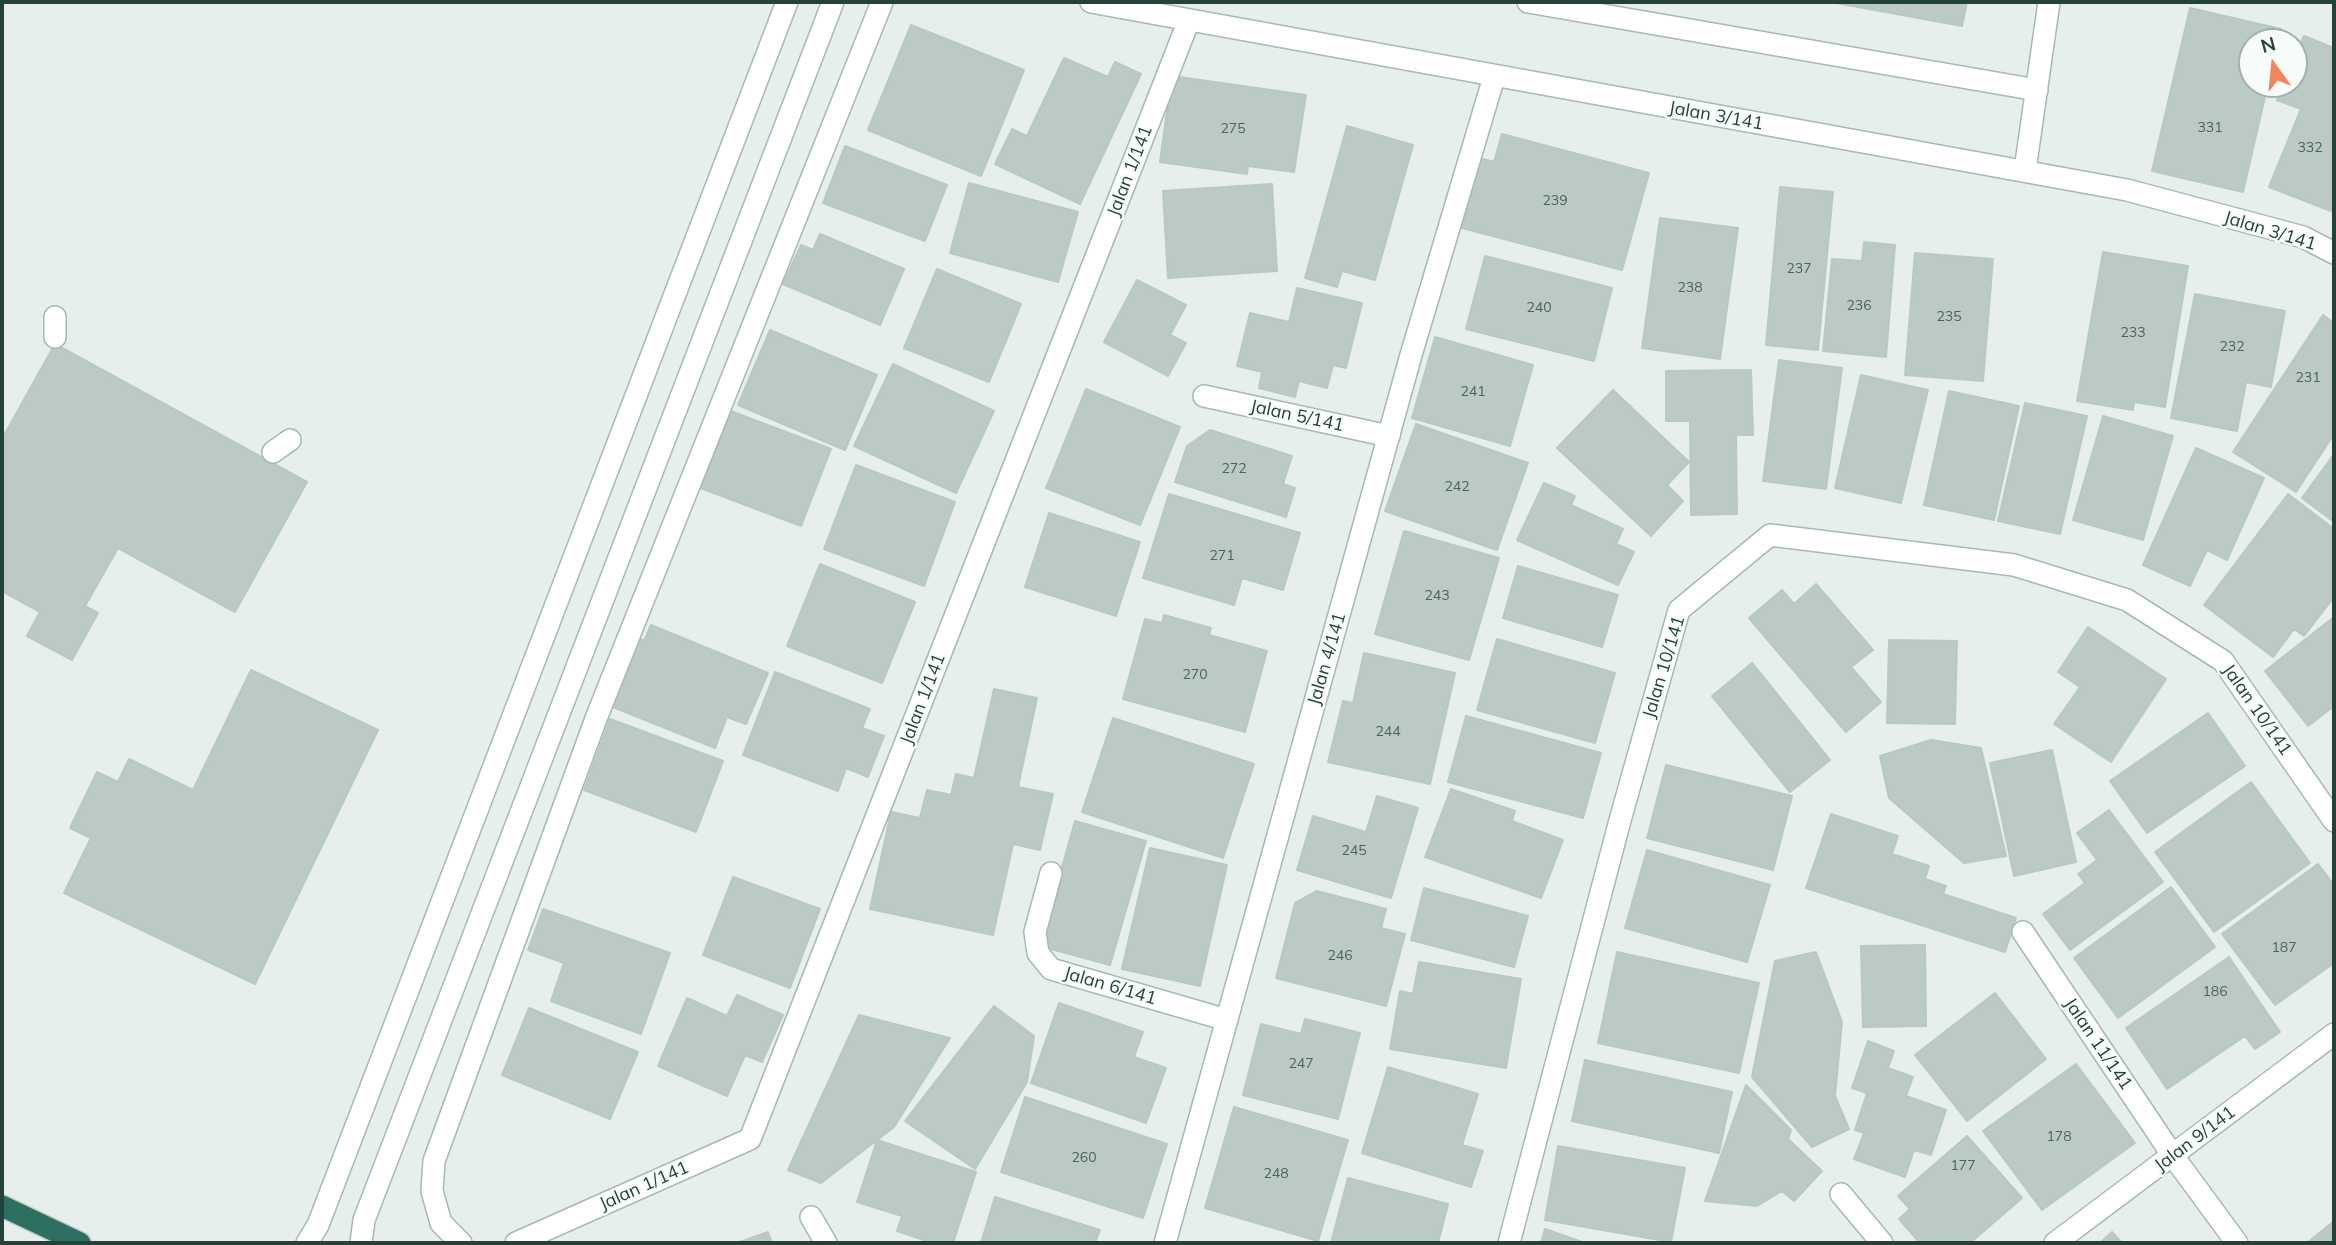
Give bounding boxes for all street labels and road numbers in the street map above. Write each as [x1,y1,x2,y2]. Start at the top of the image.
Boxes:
street label: Jalan 3/141 [1667,97,1765,135]
street label: Jalan 1/141 [1103,123,1157,219]
street label: Jalan 3/141 [2221,207,2319,255]
street label: Jalan 5/141 [1248,396,1346,436]
street label: Jalan 4/141 [1303,610,1351,708]
street label: Jalan 10/141 [1638,613,1690,721]
street label: Jalan 1/141 [896,651,950,747]
street label: Jalan 10/141 [2218,660,2296,760]
street label: Jalan 6/141 [1061,962,1159,1010]
street label: Jalan 11/141 [2059,994,2137,1094]
street label: Jalan 9/141 [2150,1102,2240,1176]
street label: Jalan 1/141 [596,1157,692,1215]

